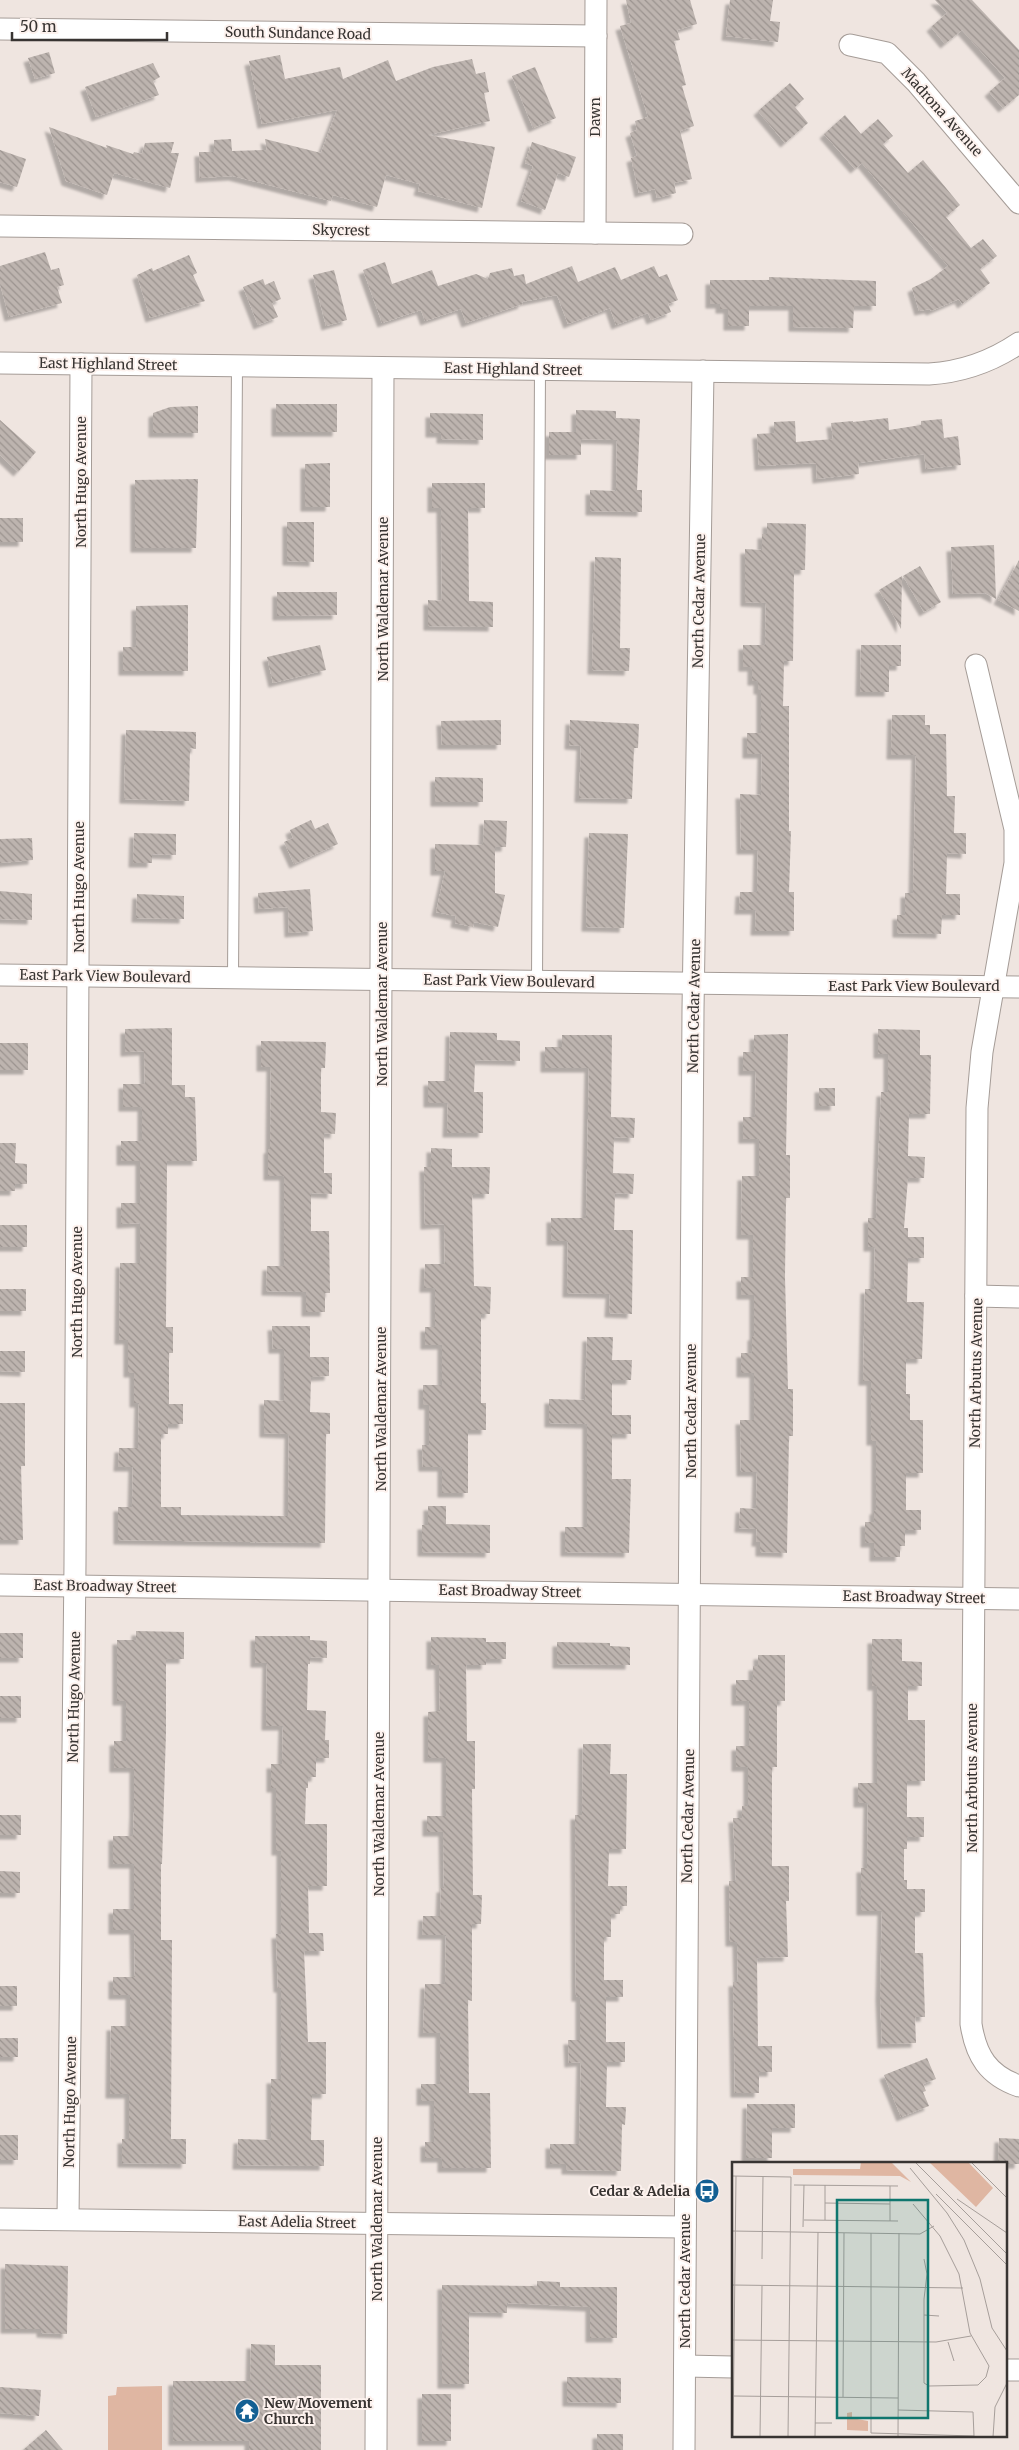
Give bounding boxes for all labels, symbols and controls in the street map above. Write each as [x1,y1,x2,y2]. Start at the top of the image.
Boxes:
scale bar [12,10,168,42]
text: 50 m [20,17,57,36]
street label: South Sundance Road [225,23,372,43]
street label: Madrona Avenue [897,64,987,160]
street label: Dawn [586,97,604,137]
street label: Skycrest [312,220,371,240]
street label: East Highland Street [39,354,178,374]
street label: East Highland Street [444,359,583,379]
street label: North Hugo Avenue [72,416,90,548]
street label: North Waldemar Avenue [374,517,392,681]
street label: North Cedar Avenue [689,534,709,668]
street label: North Hugo Avenue [70,821,88,953]
street label: North Waldemar Avenue [373,922,391,1086]
street label: North Cedar Avenue [684,939,704,1073]
street label: East Park View Boulevard [19,966,191,987]
street label: East Park View Boulevard [423,971,595,992]
street label: East Park View Boulevard [828,977,1000,995]
street label: North Hugo Avenue [68,1226,86,1358]
street label: North Arbutus Avenue [966,1298,986,1448]
street label: North Waldemar Avenue [372,1327,390,1491]
street label: North Cedar Avenue [682,1344,700,1478]
street label: East Broadway Street [33,1576,177,1596]
street label: East Broadway Street [438,1581,582,1601]
street label: East Broadway Street [842,1587,986,1607]
street label: North Hugo Avenue [64,1631,84,1763]
street label: North Arbutus Avenue [963,1703,981,1853]
street label: North Waldemar Avenue [370,1732,388,1896]
street label: North Cedar Avenue [678,1749,698,1883]
street label: North Hugo Avenue [60,2036,80,2168]
street label: North Waldemar Avenue [368,2137,386,2301]
inset map [732,2162,1006,2438]
bus stop icon: Cedar & Adelia [694,2178,720,2204]
place label: Cedar & Adelia [590,2182,690,2200]
street label: East Adelia Street [238,2212,357,2232]
street label: North Cedar Avenue [676,2214,694,2348]
place label: New Movement Church [264,2394,373,2428]
temple icon: New Movement Church [234,2398,260,2424]

